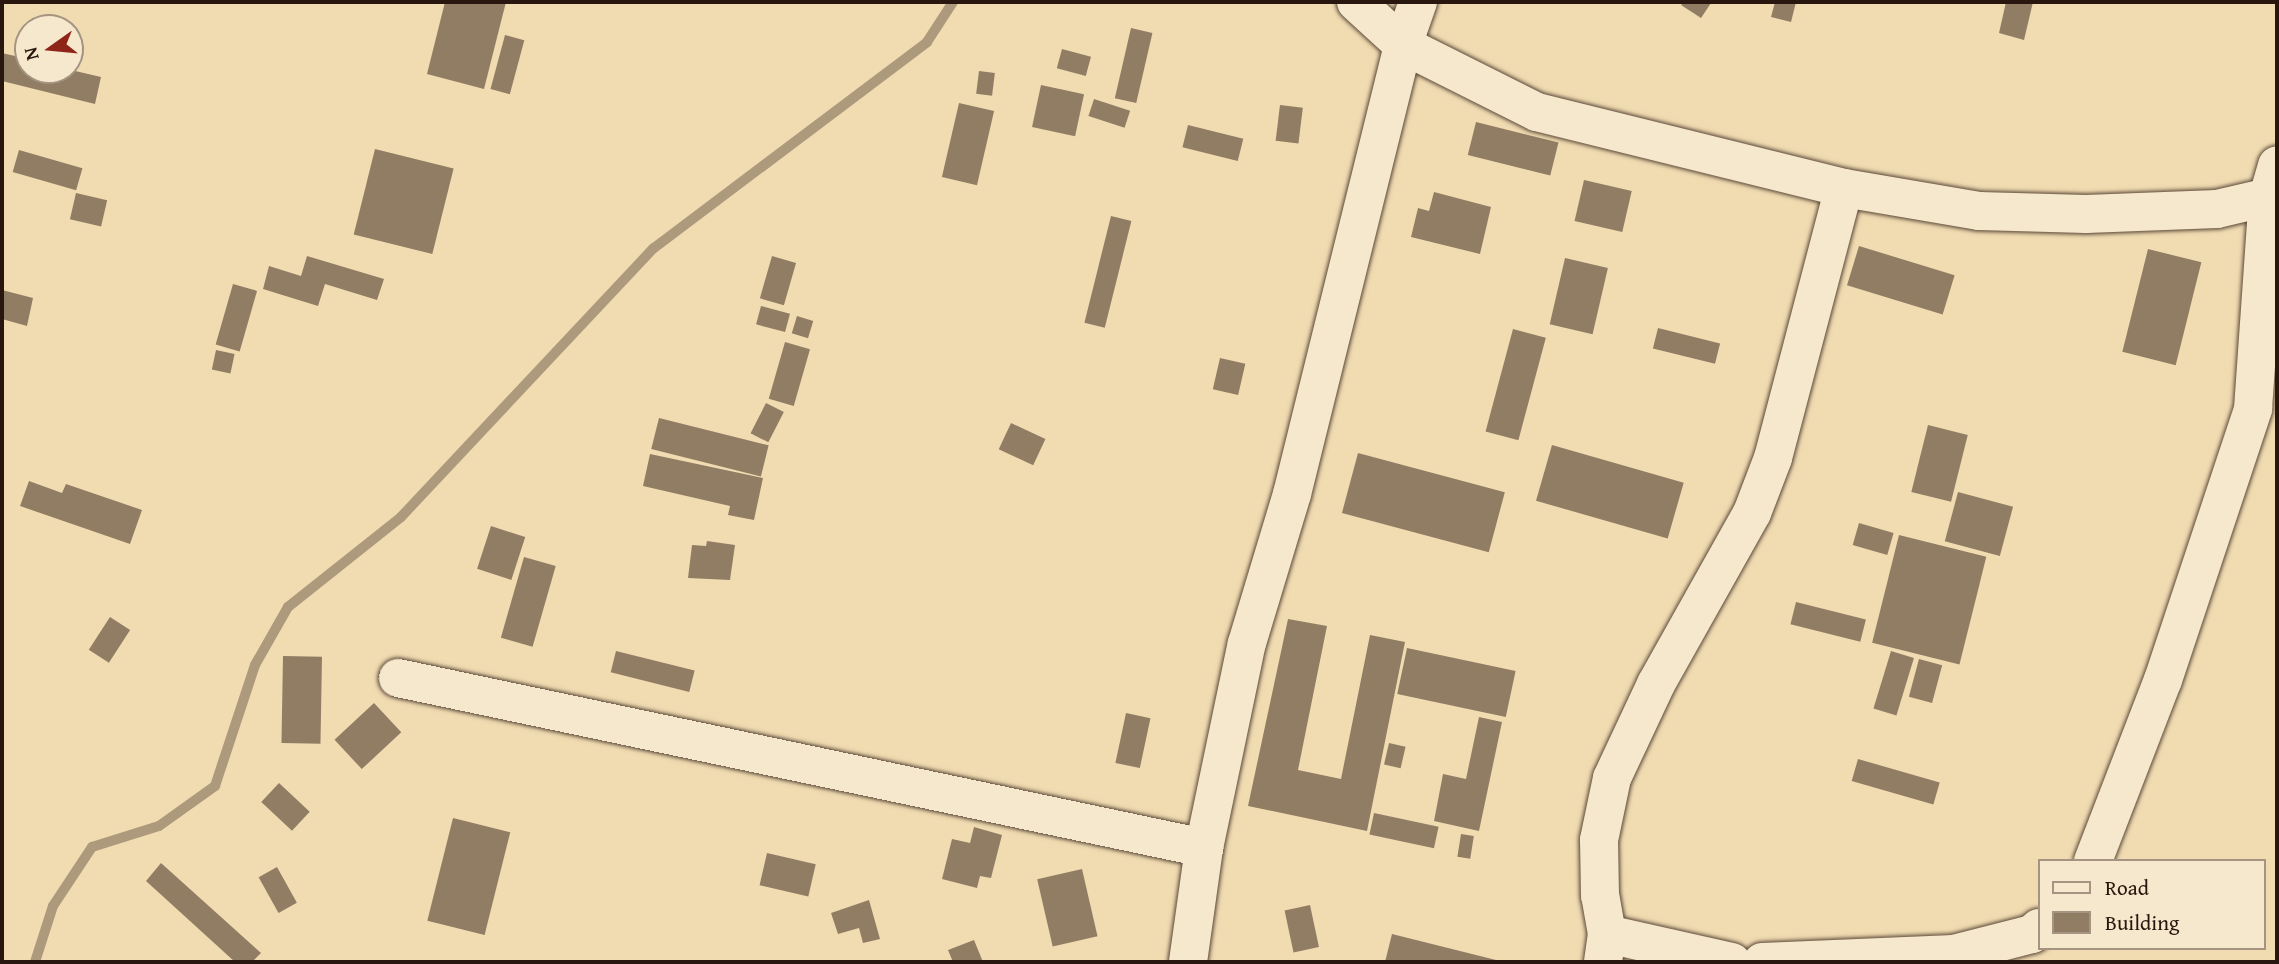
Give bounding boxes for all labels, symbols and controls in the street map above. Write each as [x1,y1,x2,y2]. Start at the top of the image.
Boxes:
north arrow [14,14,84,84]
text: N [15,44,46,64]
legend [2038,859,2265,950]
text: Road [2105,872,2149,903]
text: Building [2105,907,2179,938]

